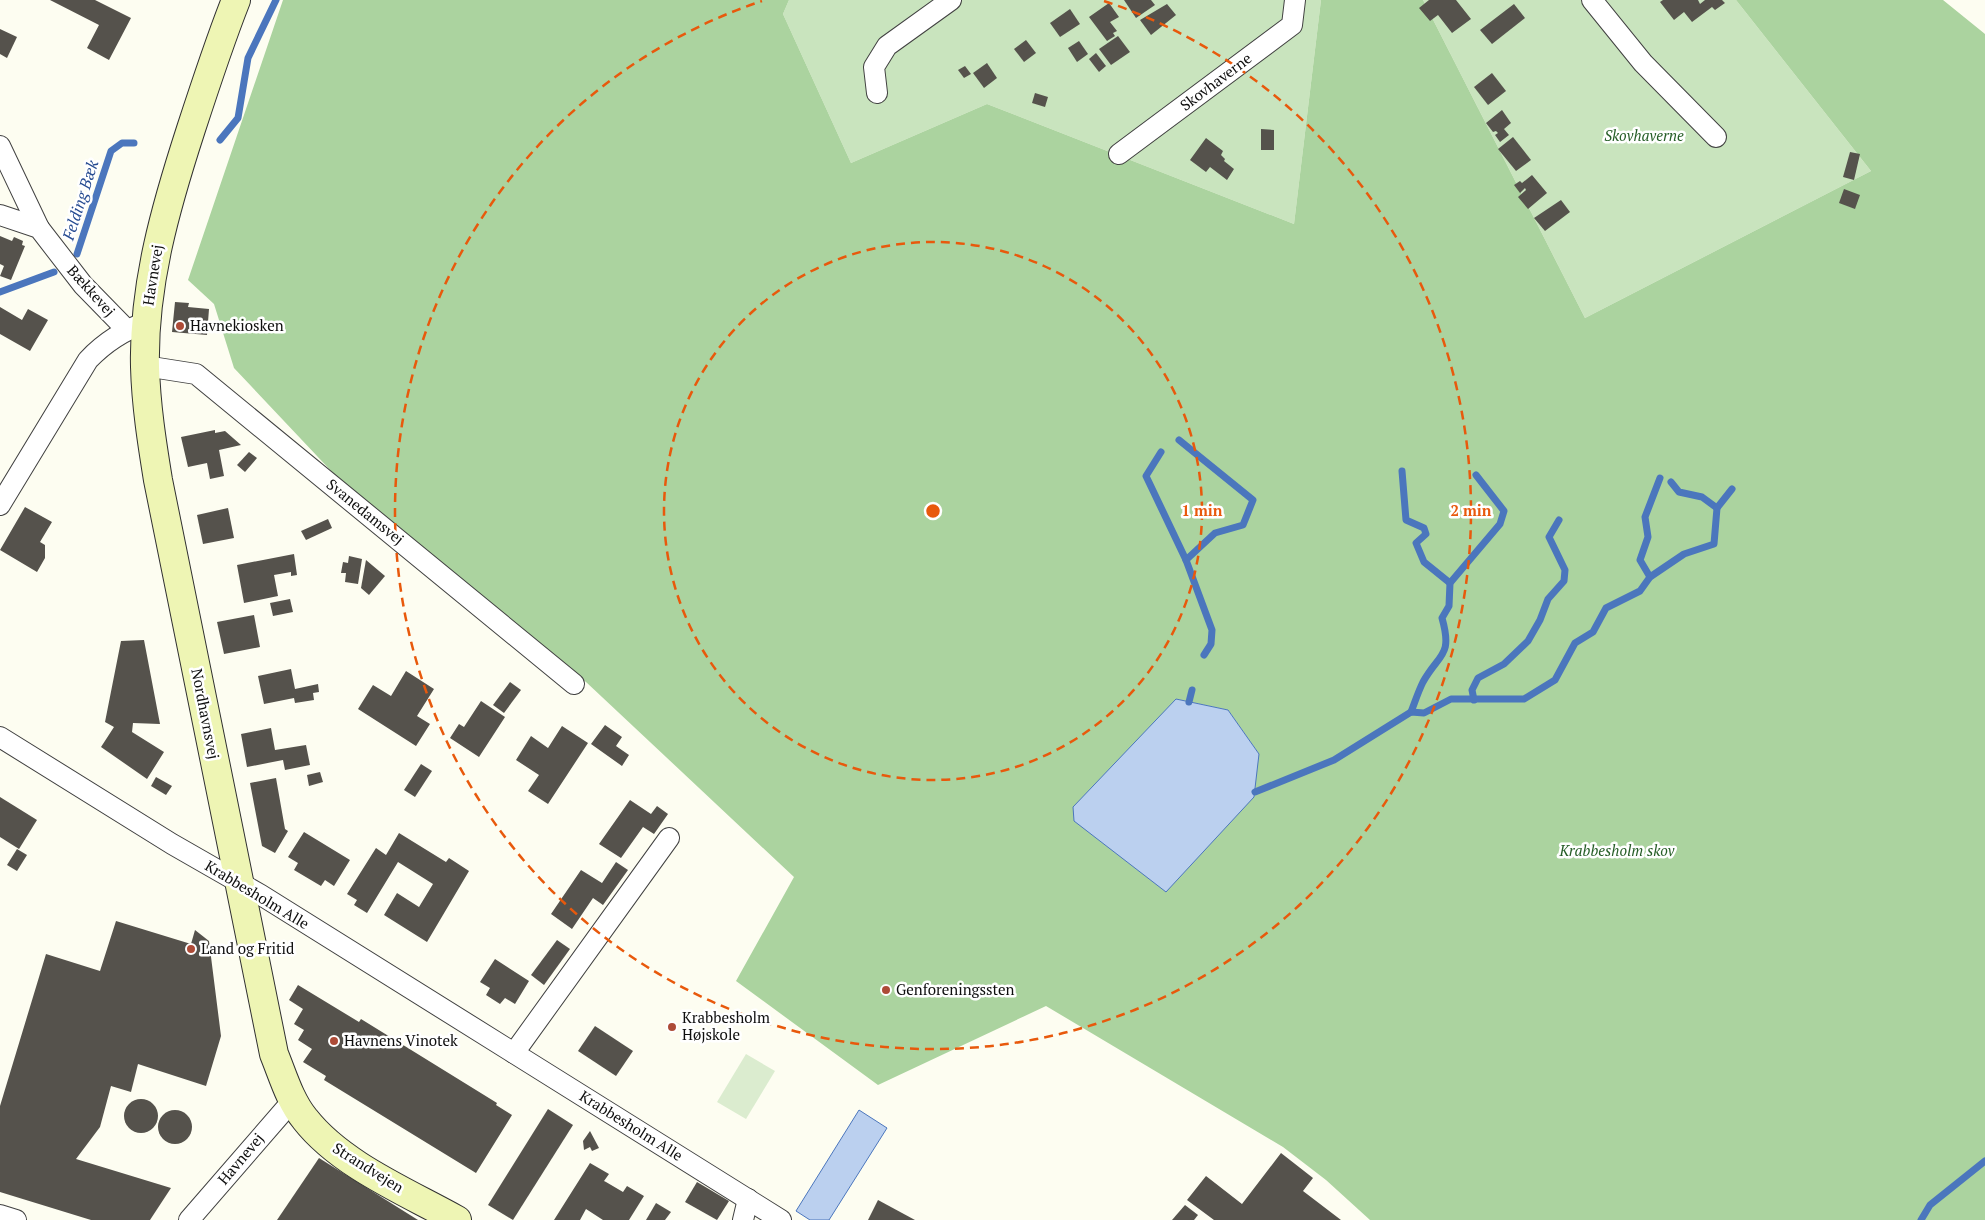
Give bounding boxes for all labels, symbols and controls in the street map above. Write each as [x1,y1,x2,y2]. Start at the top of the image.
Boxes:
street label: Skovhaverne [1176,48,1255,115]
park label: Skovhaverne [1604,125,1684,145]
water label: Felding Bæk [56,157,103,244]
street label: Havnevej [137,243,167,307]
street label: Bækkevej [63,260,120,320]
place label: Havnekiosken [190,315,284,335]
marker: Havnekiosken [174,320,186,332]
street label: Svanedamsvej [323,474,409,549]
text: 1 min [1181,500,1223,520]
text: 2 min [1450,500,1492,520]
centre of rings [924,502,942,520]
street label: Nordhavnsvej [187,667,225,761]
park label: Krabbesholm skov [1558,840,1675,860]
street label: Krabbesholm Alle [202,855,313,933]
place label: Land og Fritid [201,938,294,958]
marker: Land og Fritid [185,943,197,955]
place label: Genforeningssten [896,979,1015,999]
marker: Genforeningssten [880,984,892,996]
place label: Krabbesholm Højskole [682,1007,770,1044]
marker: Krabbesholm Højskole [666,1021,678,1033]
place label: Havnens Vinotek [344,1030,458,1050]
marker: Havnens Vinotek [328,1035,340,1047]
street label: Krabbesholm Alle [576,1085,687,1165]
street label: Havnevej [213,1128,268,1188]
street label: Strandvejen [329,1138,408,1197]

